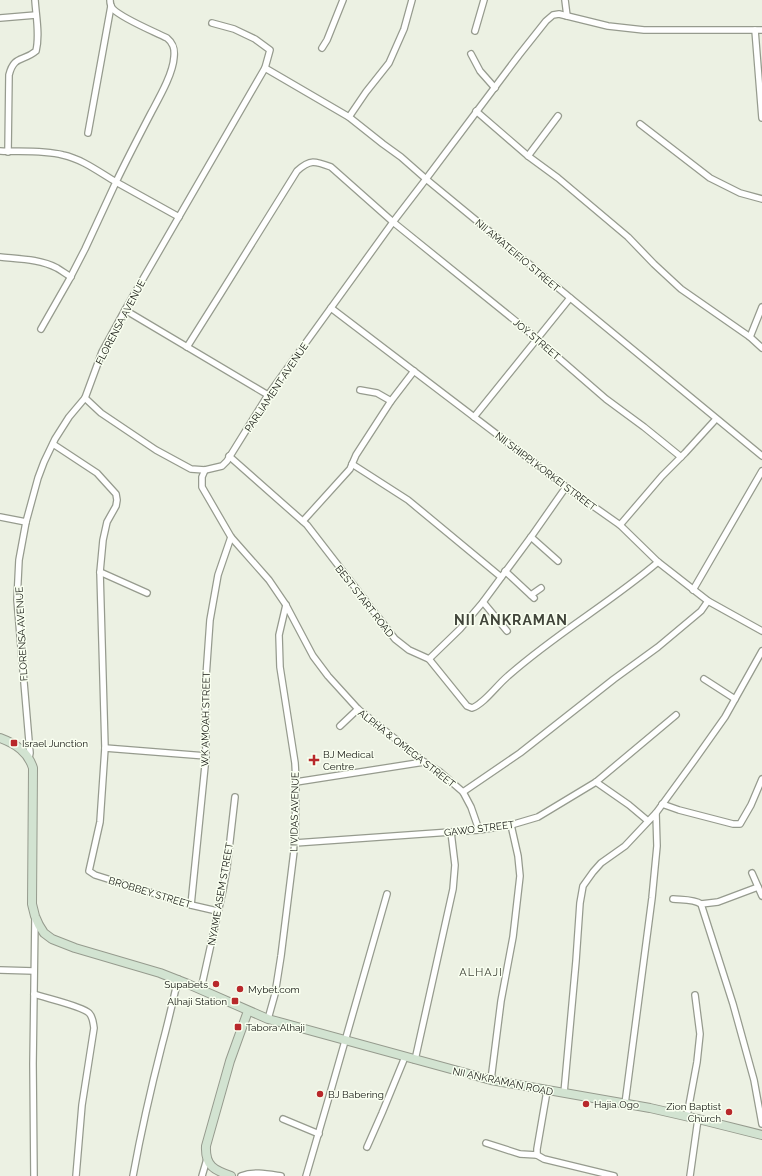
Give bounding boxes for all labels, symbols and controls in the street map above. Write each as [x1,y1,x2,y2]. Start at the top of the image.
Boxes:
street label: NII AMATEIFIO STREET [473,217,562,294]
street label: FLORENSA AVENUE [93,278,147,366]
street label: JOY STREET [511,317,562,362]
street label: PARLIAMENT AVENUE [242,341,310,434]
street label: NII SHIPPI KORKEI STREET [493,430,598,513]
street label: BEST START ROAD [333,563,396,639]
street label: FLORENSA AVENUE [14,587,29,681]
district label: NII ANKRAMAN [454,612,568,628]
street label: WK AMOAH STREET [199,671,212,767]
street label: ALPHA & OMEGA STREET [356,707,457,790]
marker: Israel Junction [9,738,19,748]
place label: Israel Junction [22,738,88,749]
place label: BJ Medical Centre [323,749,374,772]
marker: BJ Medical Centre [308,754,320,766]
street label: LIVIDAS AVENUE [288,772,301,852]
street label: GAWO STREET [443,819,515,838]
street label: NYAME ASEM STREET [206,842,235,946]
street label: BROBBEY STREET [107,875,192,910]
district label: ALHAJI [459,966,503,979]
place label: Supabets [164,979,208,990]
marker: Supabets [211,979,221,989]
marker: Mybet.com [235,984,245,994]
place label: Mybet.com [248,984,300,995]
place label: Alhaji Station [167,996,227,1007]
marker: Alhaji Station [230,996,240,1006]
marker: Tabora Alhaji [233,1022,243,1032]
place label: Tabora Alhaji [246,1022,305,1033]
street label: NII ANKRAMAN ROAD [452,1065,554,1098]
marker: BJ Babering [315,1089,325,1099]
place label: BJ Babering [328,1089,384,1100]
marker: Hajia Ogo [581,1099,591,1109]
place label: Hajia Ogo [594,1099,639,1110]
place label: Zion Baptist Church [666,1101,722,1124]
marker: Zion Baptist Church [724,1107,734,1117]

